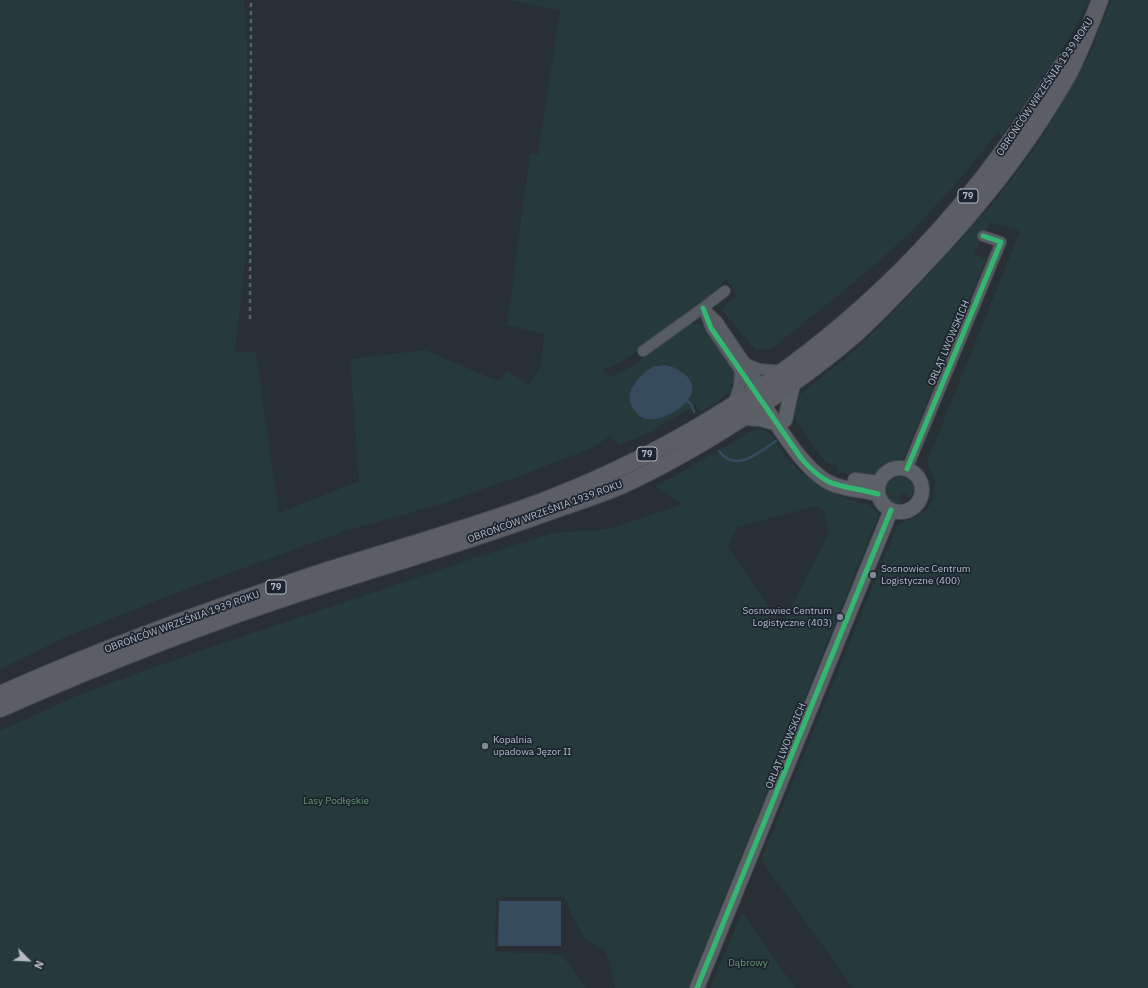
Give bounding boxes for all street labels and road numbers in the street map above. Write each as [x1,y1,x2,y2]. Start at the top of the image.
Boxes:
street label: OBROŃCÓW WRZEŚNIA 1939 ROKU [994,16,1096,158]
road number: 79 [958,189,978,203]
street label: ORLĄT LWOWSKICH [926,298,972,388]
road number: 79 [637,447,657,461]
street label: OBROŃCÓW WRZEŚNIA 1939 ROKU [466,478,624,546]
road number: 79 [266,580,286,594]
street label: OBROŃCÓW WRZEŚNIA 1939 ROKU [103,588,261,656]
street label: ORLĄT LWOWSKICH [763,701,809,791]

